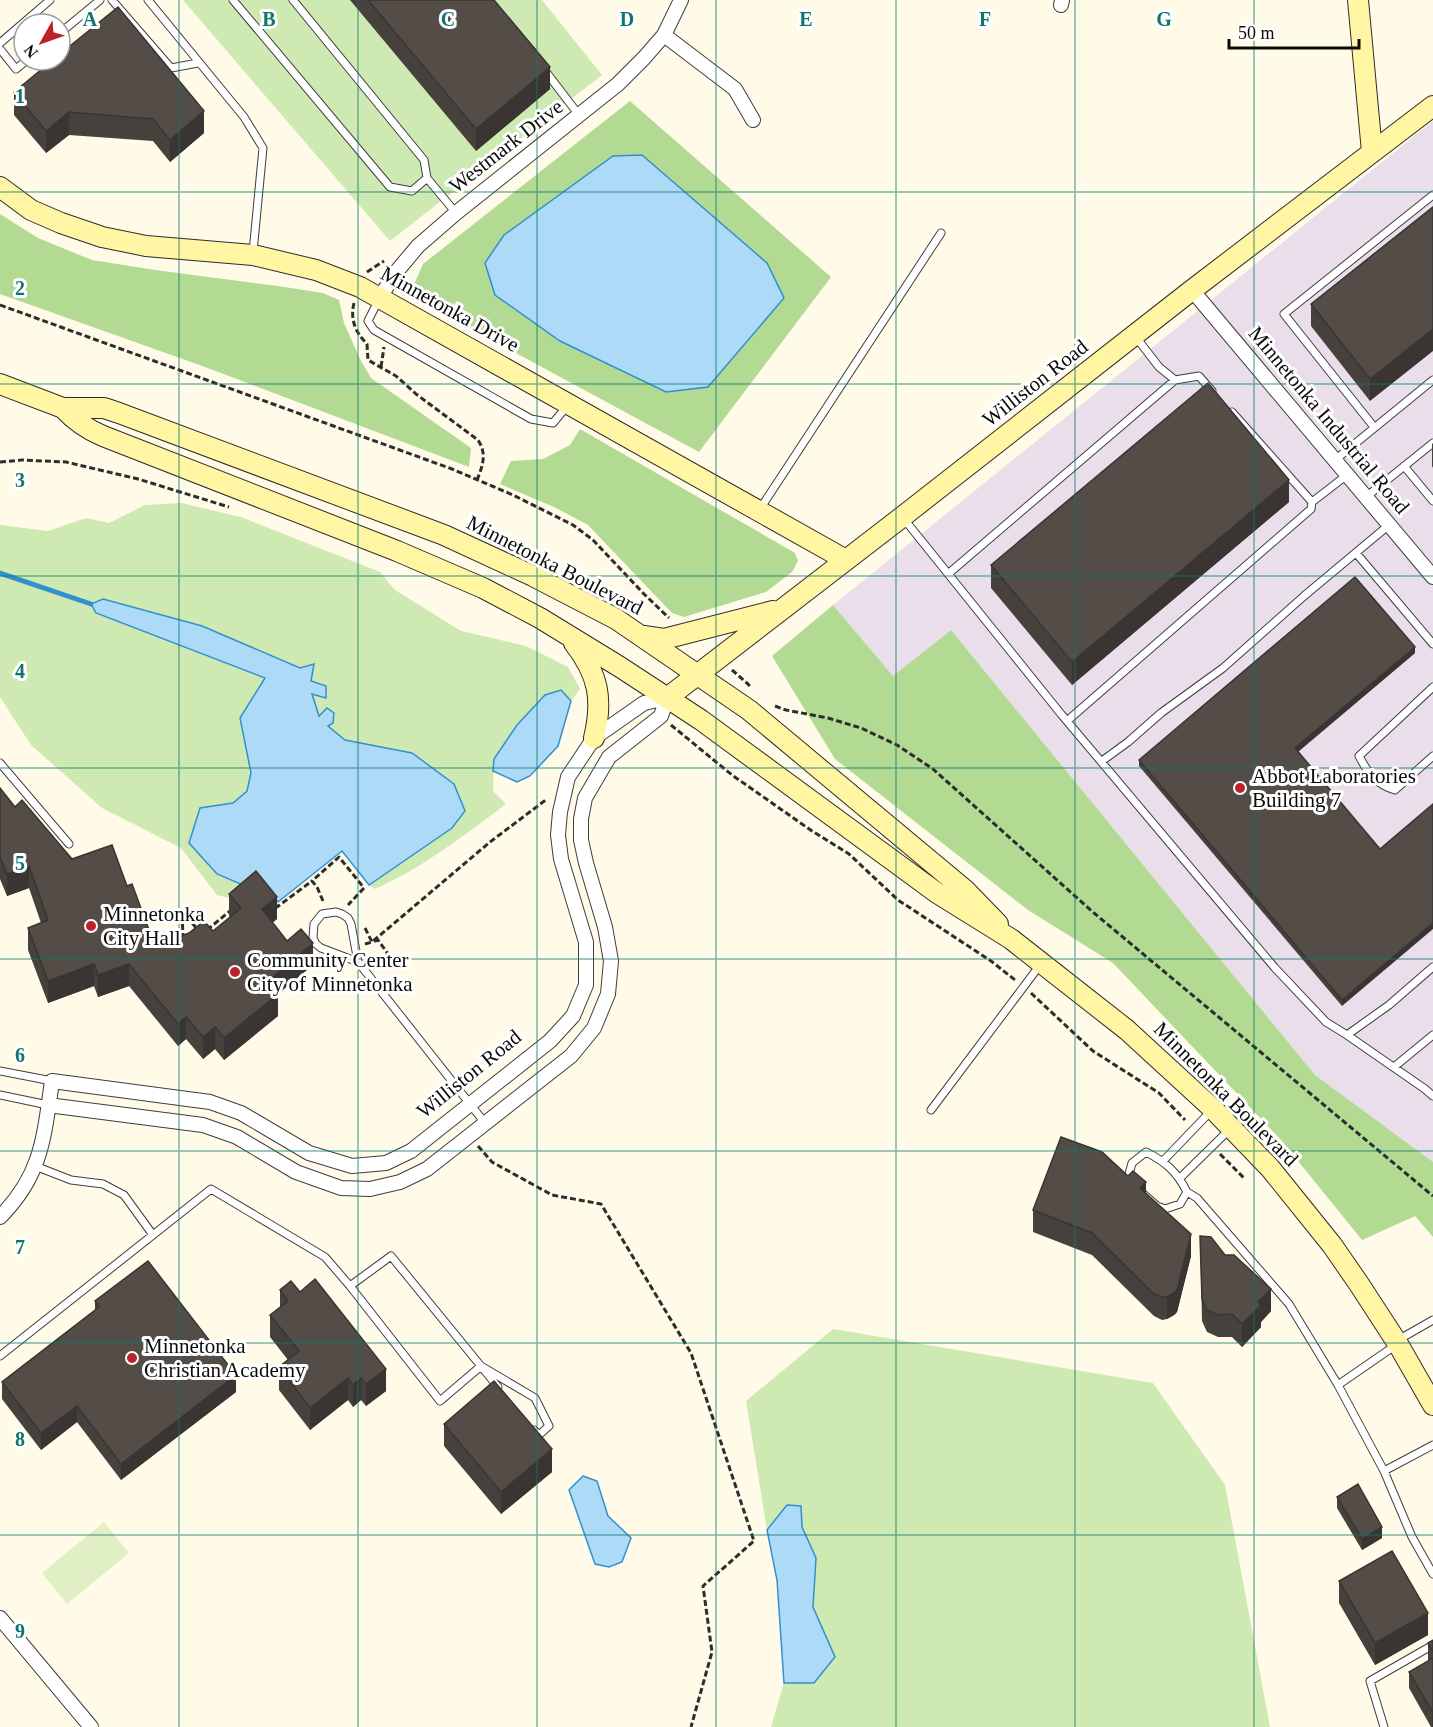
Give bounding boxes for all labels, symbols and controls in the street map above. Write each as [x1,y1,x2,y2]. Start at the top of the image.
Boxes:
text: A [83,8,98,30]
text: B [262,8,276,30]
text: C [441,8,455,30]
text: D [620,8,634,30]
text: E [799,8,813,30]
text: F [979,8,991,30]
text: G [1156,8,1172,30]
north arrow [12,12,72,72]
scale bar [1229,12,1360,50]
text: 50 m [1238,23,1275,43]
text: N [20,41,41,61]
text: 1 [15,85,25,107]
street label: Westmark Drive [444,94,568,198]
street label: Minnetonka Drive [377,261,523,357]
text: 2 [15,277,25,299]
street label: Minnetonka Industrial Road [1244,322,1415,519]
street label: Williston Road [978,334,1093,432]
text: 3 [15,469,25,491]
street label: Minnetonka Boulevard [463,510,647,620]
text: 4 [15,660,25,682]
place label: Abbot Laboratories Building 7 [1252,764,1416,812]
marker: Abbot Laboratories Building 7 [1233,781,1247,795]
text: 5 [15,852,25,874]
place label: Minnetonka City Hall [103,902,205,950]
marker: Minnetonka City Hall [84,919,98,933]
place label: Community Center City of Minnetonka [247,948,413,996]
marker: Community Center City of Minnetonka [228,965,242,979]
street label: Minnetonka Boulevard [1149,1017,1303,1171]
street label: Williston Road [412,1024,526,1123]
text: 6 [15,1044,25,1066]
text: 7 [15,1236,25,1258]
place label: Minnetonka Christian Academy [144,1334,306,1382]
marker: Minnetonka Christian Academy [125,1351,139,1365]
text: 8 [15,1428,25,1450]
text: 9 [15,1620,25,1642]

